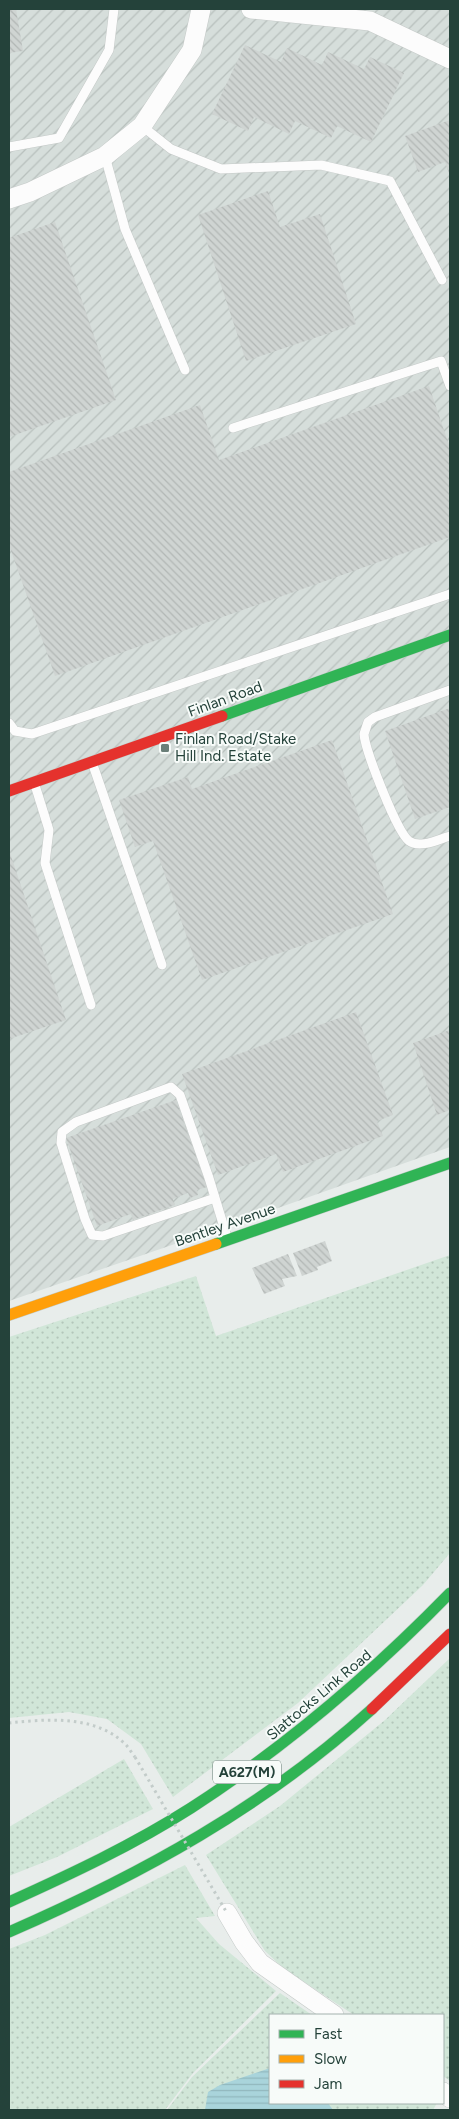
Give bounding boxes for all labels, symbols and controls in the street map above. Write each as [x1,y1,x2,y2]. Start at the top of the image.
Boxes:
street label: Finlan Road [185,677,265,721]
place label: Finlan Road/Stake Hill Ind. Estate [175,730,296,765]
marker: Finlan Road/Stake Hill Ind. Estate [159,742,171,754]
street label: Bentley Avenue [172,1199,278,1251]
street label: Slattocks Link Road [263,1646,375,1744]
road number: A627(M) [213,1760,281,1784]
legend [269,2014,444,2104]
text: Fast [314,2025,343,2043]
text: Slow [314,2050,347,2068]
text: Jam [314,2075,342,2093]

